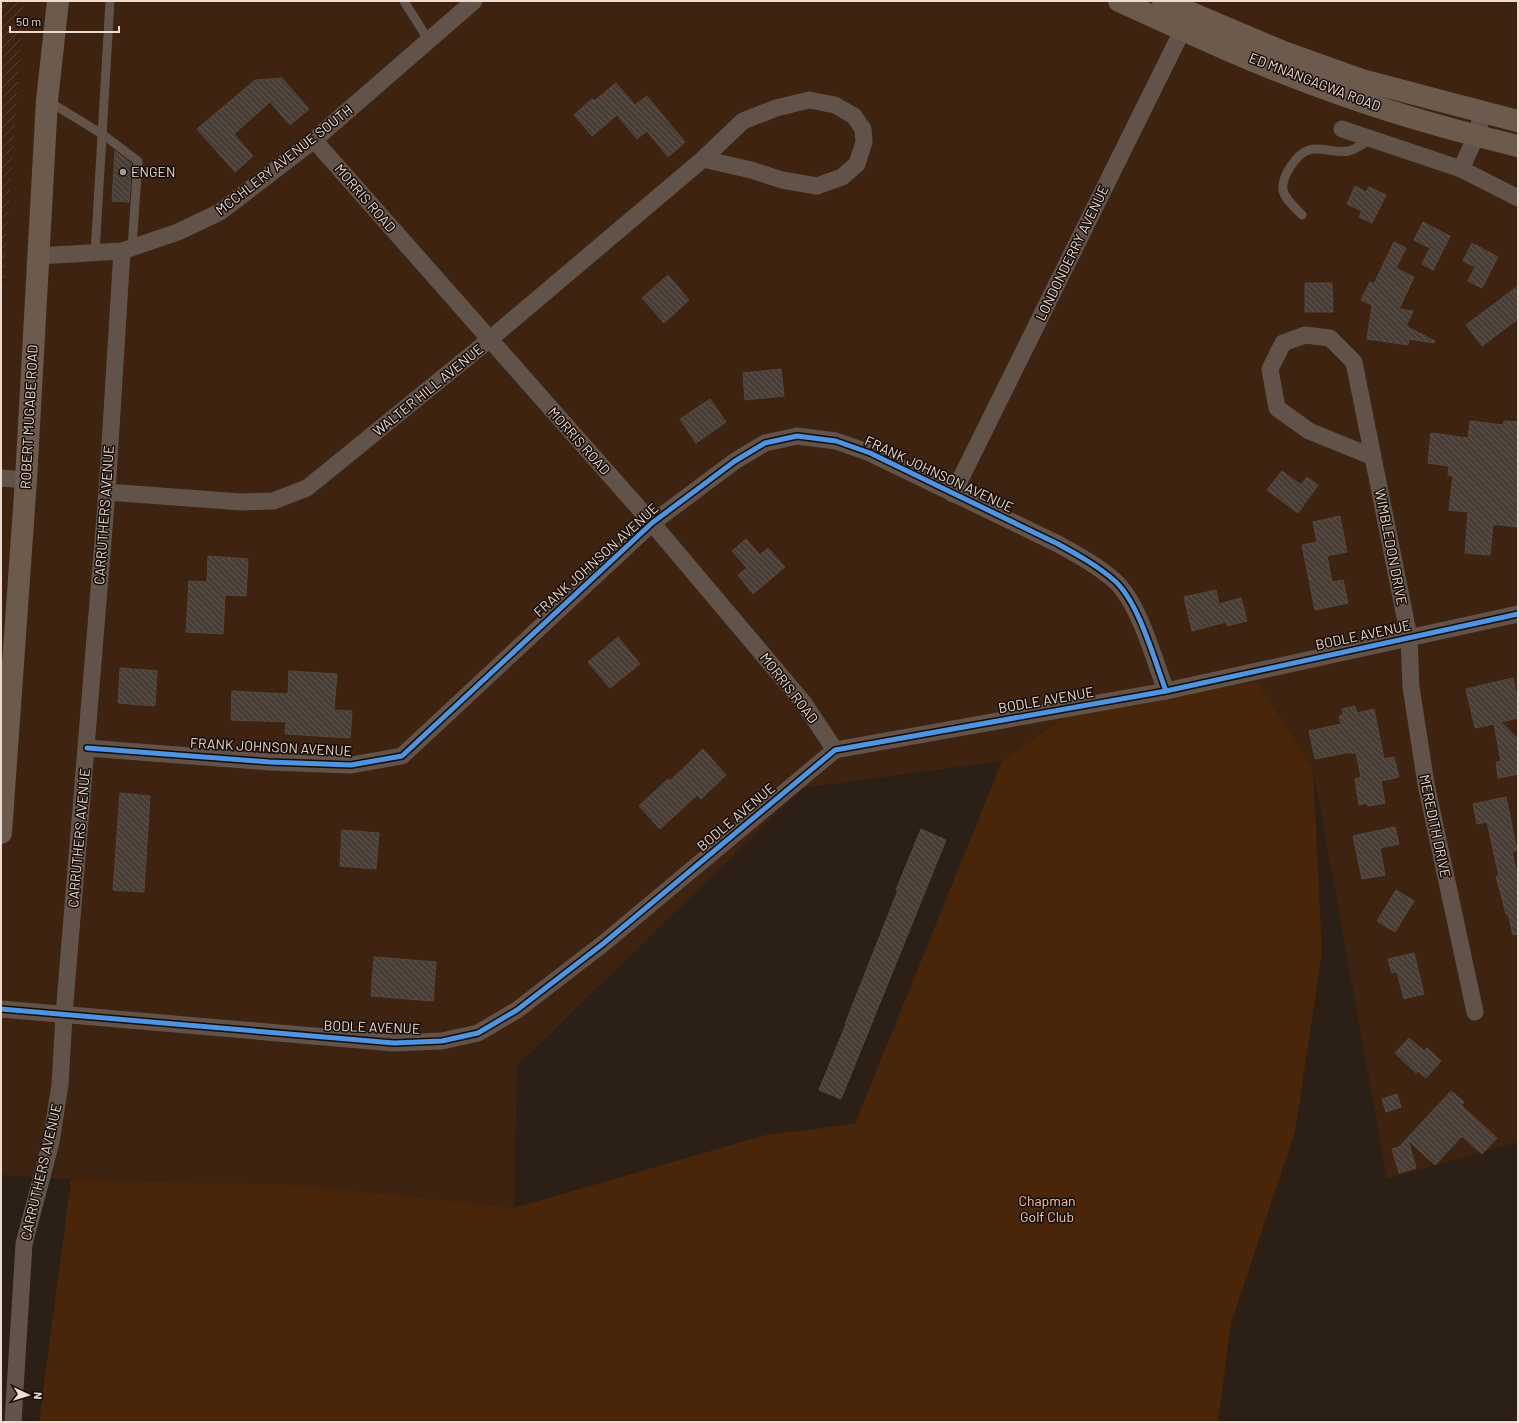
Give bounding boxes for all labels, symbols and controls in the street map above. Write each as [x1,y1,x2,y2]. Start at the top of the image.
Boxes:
scale bar [10,8,119,34]
text: 50 m [16,14,41,28]
street label: ED MNANGAGWA ROAD [1247,49,1383,114]
street label: MCCHLERY AVENUE SOUTH [212,101,355,218]
street label: MORRIS ROAD [331,160,400,235]
place label: ENGEN [131,163,175,180]
marker: ENGEN [118,167,128,177]
street label: LONDONDERRY AVENUE [1031,182,1112,323]
street label: WALTER HILL AVENUE [369,340,486,439]
street label: ROBERT MUGABE ROAD [16,344,41,489]
street label: MORRIS ROAD [545,403,614,478]
street label: FRANK JOHNSON AVENUE [862,432,1016,515]
street label: CARRUTHERS AVENUE [90,445,117,585]
street label: WIMBLEDON DRIVE [1372,487,1411,606]
street label: FRANK JOHNSON AVENUE [530,499,662,620]
street label: BODLE AVENUE [1314,616,1412,653]
street label: MORRIS ROAD [757,649,822,726]
street label: BODLE AVENUE [997,683,1095,716]
street label: FRANK JOHNSON AVENUE [190,734,352,759]
street label: CARRUTHERS AVENUE [64,768,93,908]
street label: MEREDITH DRIVE [1416,773,1455,879]
street label: BODLE AVENUE [693,779,778,854]
street label: BODLE AVENUE [323,1016,421,1037]
street label: CARRUTHERS AVENUE [17,1102,65,1242]
park label: Chapman Golf Club [1018,1192,1076,1225]
north arrow [8,1375,48,1415]
text: N [32,1392,45,1400]

